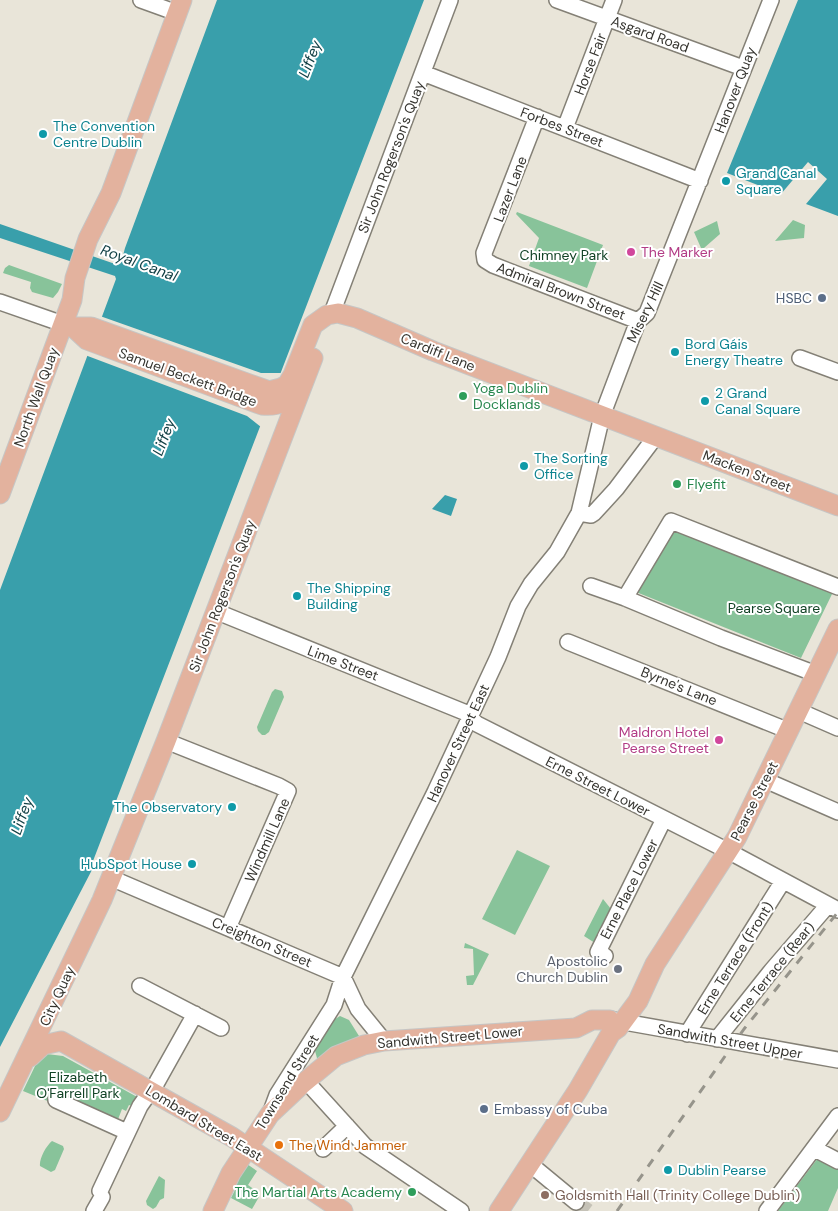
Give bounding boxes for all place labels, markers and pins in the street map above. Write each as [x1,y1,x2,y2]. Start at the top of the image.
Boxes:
place label: The Convention Centre Dublin [53,117,155,151]
marker: The Convention Centre Dublin [37,128,49,140]
place label: Grand Canal Square [736,164,816,198]
marker: Grand Canal Square [720,175,732,187]
place label: The Marker [641,243,713,261]
marker: The Marker [625,246,637,258]
place label: HSBC [776,289,812,307]
marker: HSBC [816,292,828,304]
place label: Bord Gáis Energy Theatre [685,335,783,369]
marker: Bord Gáis Energy Theatre [669,346,681,358]
place label: Yoga Dublin Docklands [473,379,548,413]
place label: 2 Grand Canal Square [715,384,801,418]
marker: Yoga Dublin Docklands [457,390,469,402]
marker: 2 Grand Canal Square [699,395,711,407]
place label: The Sorting Office [534,449,608,483]
marker: The Sorting Office [518,460,530,472]
place label: Flyefit [687,475,726,493]
marker: Flyefit [671,478,683,490]
place label: The Shipping Building [307,579,391,613]
marker: The Shipping Building [291,590,303,602]
place label: Maldron Hotel Pearse Street [619,723,709,757]
marker: Maldron Hotel Pearse Street [713,734,725,746]
place label: The Observatory [114,798,222,816]
marker: The Observatory [226,801,238,813]
place label: HubSpot House [81,855,182,873]
marker: HubSpot House [186,858,198,870]
place label: Apostolic Church Dublin [516,952,608,986]
marker: Apostolic Church Dublin [612,963,624,975]
place label: Embassy of Cuba [494,1100,607,1118]
marker: Embassy of Cuba [478,1103,490,1115]
place label: The Wind Jammer [289,1136,407,1154]
marker: The Wind Jammer [273,1139,285,1151]
place label: Dublin Pearse [678,1161,766,1179]
marker: Dublin Pearse [662,1164,674,1176]
place label: The Martial Arts Academy [235,1183,402,1201]
marker: The Martial Arts Academy [406,1186,418,1198]
place label: Goldsmith Hall (Trinity College Dublin) [555,1186,800,1204]
marker: Goldsmith Hall (Trinity College Dublin) [539,1189,551,1201]

